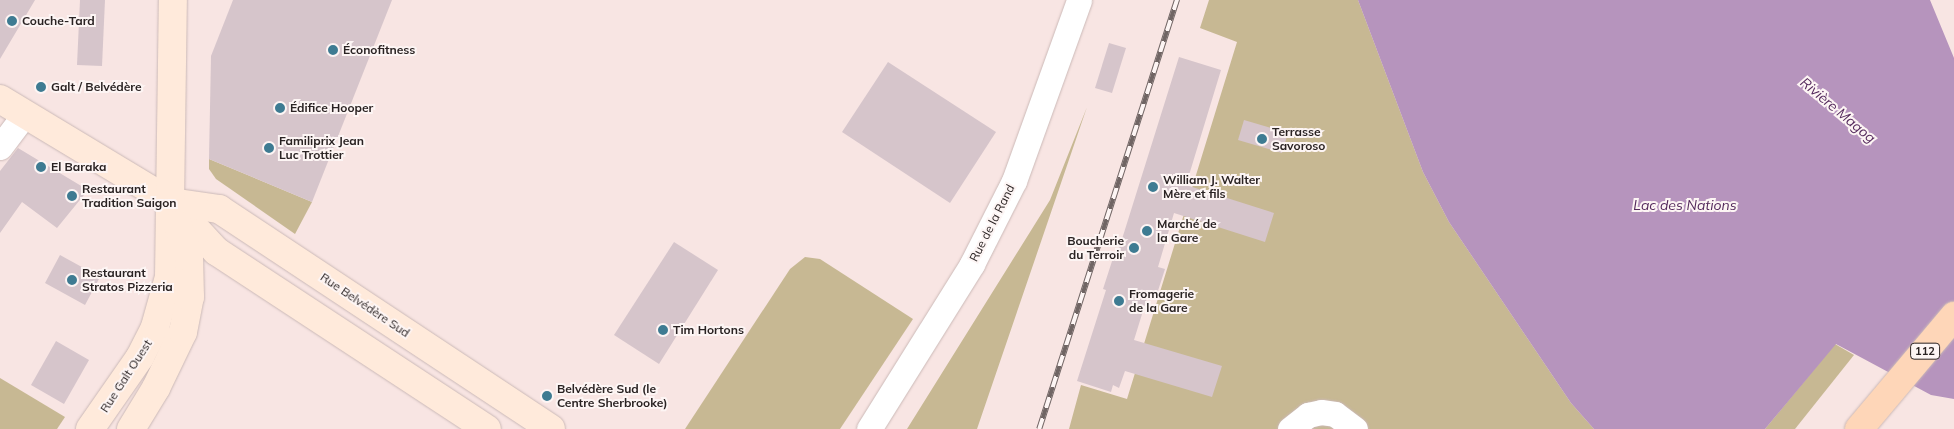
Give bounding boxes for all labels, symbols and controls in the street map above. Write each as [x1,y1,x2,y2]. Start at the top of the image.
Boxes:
place label: Couche-Tard [22,14,95,28]
marker: Couche-Tard [6,15,18,27]
place label: Éconofitness [343,43,415,57]
marker: Éconofitness [327,44,339,56]
water label: Rivière Magog [1797,74,1879,146]
place label: Galt / Belvédère [51,80,142,94]
marker: Galt / Belvédère [35,81,47,93]
place label: Édifice Hooper [290,101,373,115]
marker: Édifice Hooper [274,102,286,114]
place label: Terrasse Savoroso [1272,125,1325,153]
marker: Terrasse Savoroso [1256,133,1268,145]
place label: Familiprix Jean Luc Trottier [279,134,364,162]
marker: Familiprix Jean Luc Trottier [263,142,275,154]
place label: El Baraka [51,160,106,174]
marker: El Baraka [35,161,47,173]
place label: William J. Walter Mère et fils [1163,173,1260,201]
marker: William J. Walter Mère et fils [1147,181,1159,193]
place label: Restaurant Tradition Saigon [82,182,177,210]
street label: Rue de la Rand [966,182,1018,264]
marker: Restaurant Tradition Saigon [66,190,78,202]
water label: Lac des Nations [1633,197,1737,213]
place label: Marché de la Gare [1157,217,1217,245]
marker: Marché de la Gare [1141,225,1153,237]
place label: Boucherie du Terroir [1067,234,1124,262]
marker: Boucherie du Terroir [1128,242,1140,254]
place label: Restaurant Stratos Pizzeria [82,266,173,294]
street label: Rue Belvédère Sud [318,270,412,340]
marker: Restaurant Stratos Pizzeria [66,274,78,286]
place label: Fromagerie de la Gare [1129,287,1194,315]
marker: Fromagerie de la Gare [1113,295,1125,307]
place label: Tim Hortons [673,323,744,337]
marker: Tim Hortons [657,324,669,336]
street label: Rue Galt Ouest [97,337,155,415]
road number: 112 [1910,342,1940,360]
place label: Belvédère Sud (le Centre Sherbrooke) [557,382,667,410]
marker: Belvédère Sud (le Centre Sherbrooke) [541,390,553,402]

